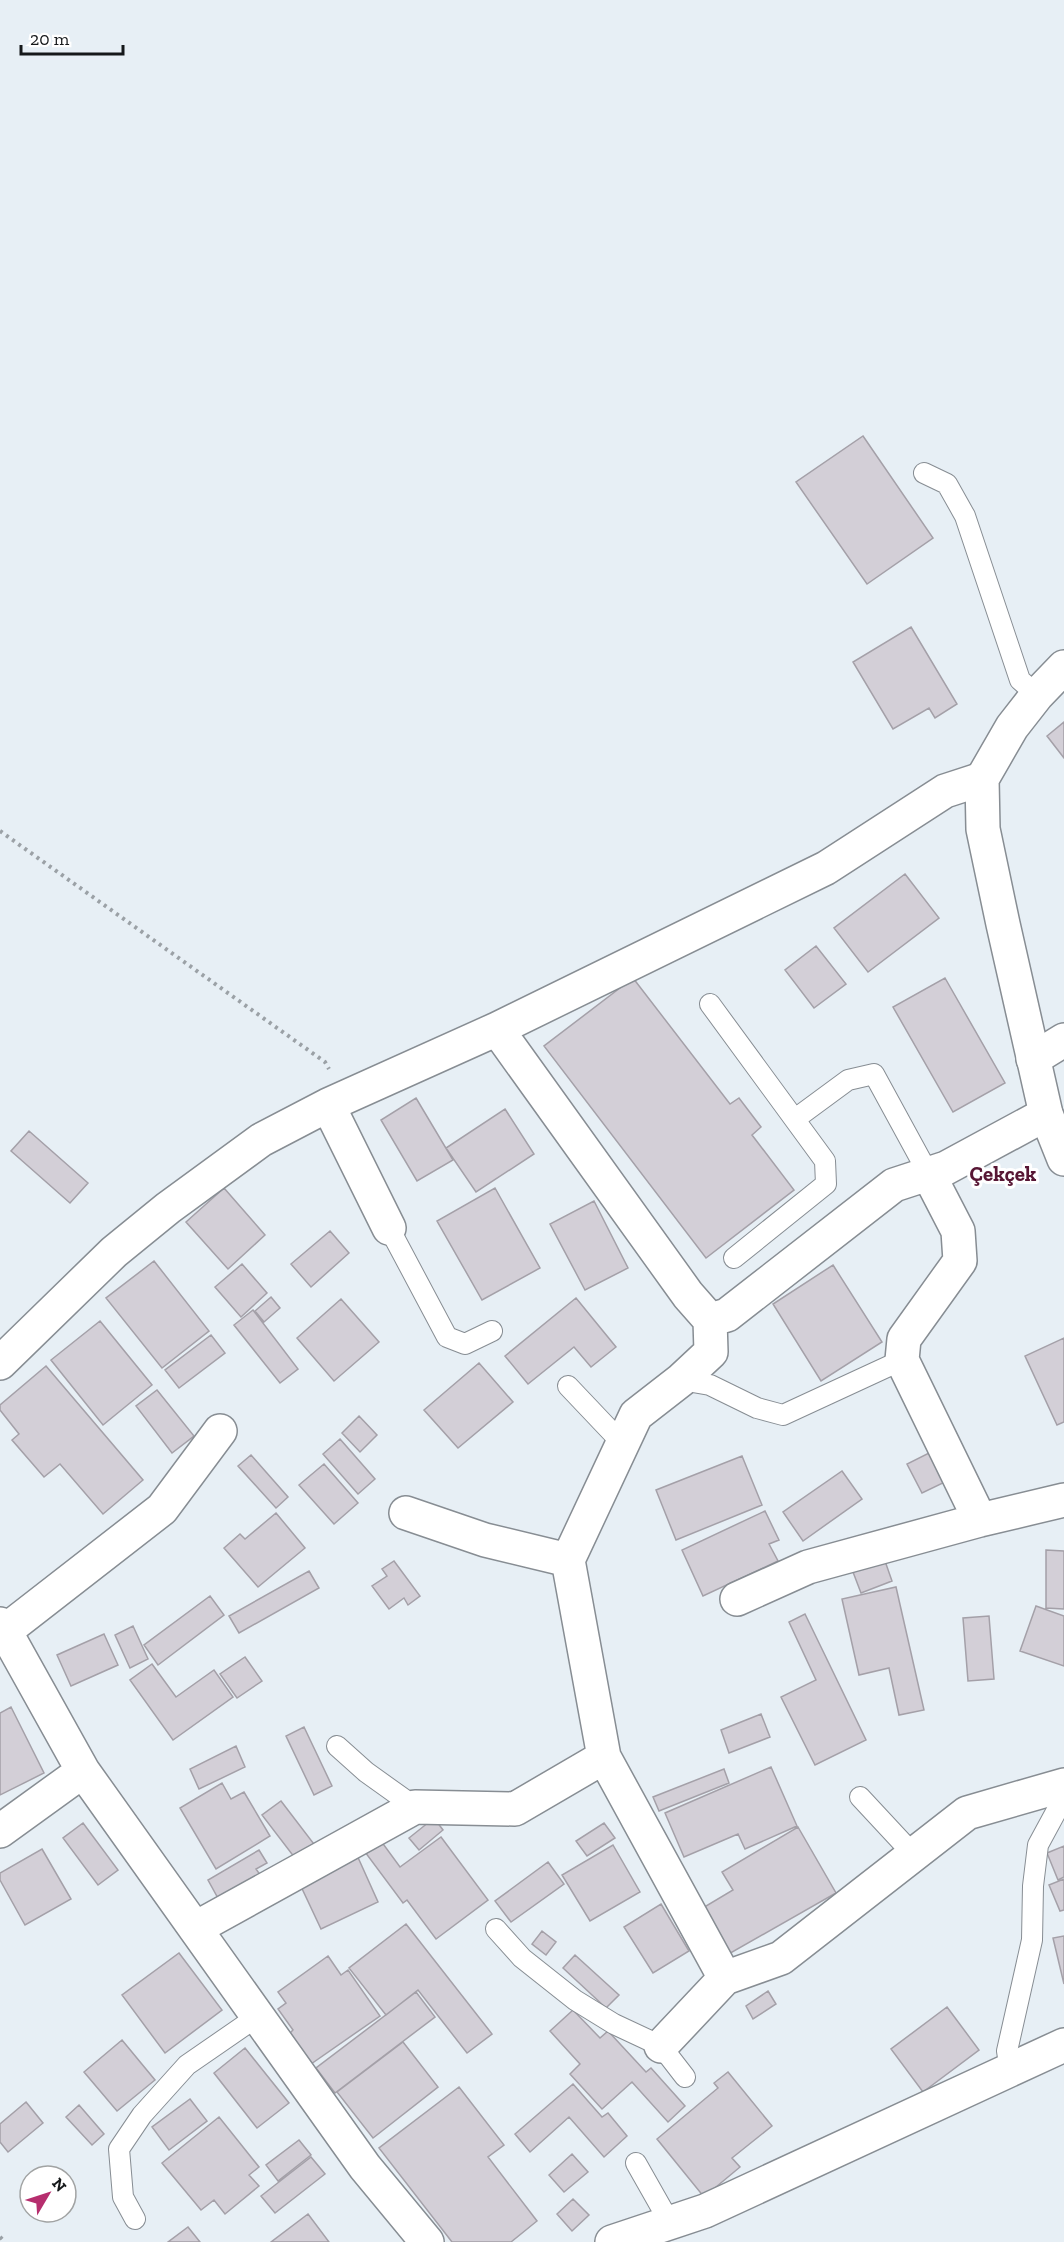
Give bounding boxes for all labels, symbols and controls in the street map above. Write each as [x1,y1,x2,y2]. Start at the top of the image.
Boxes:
scale bar [21,18,123,56]
text: 20 m [30,28,70,50]
district label: Çekçek [970,1161,1037,1186]
north arrow [18,2164,78,2224]
text: N [48,2174,70,2196]

